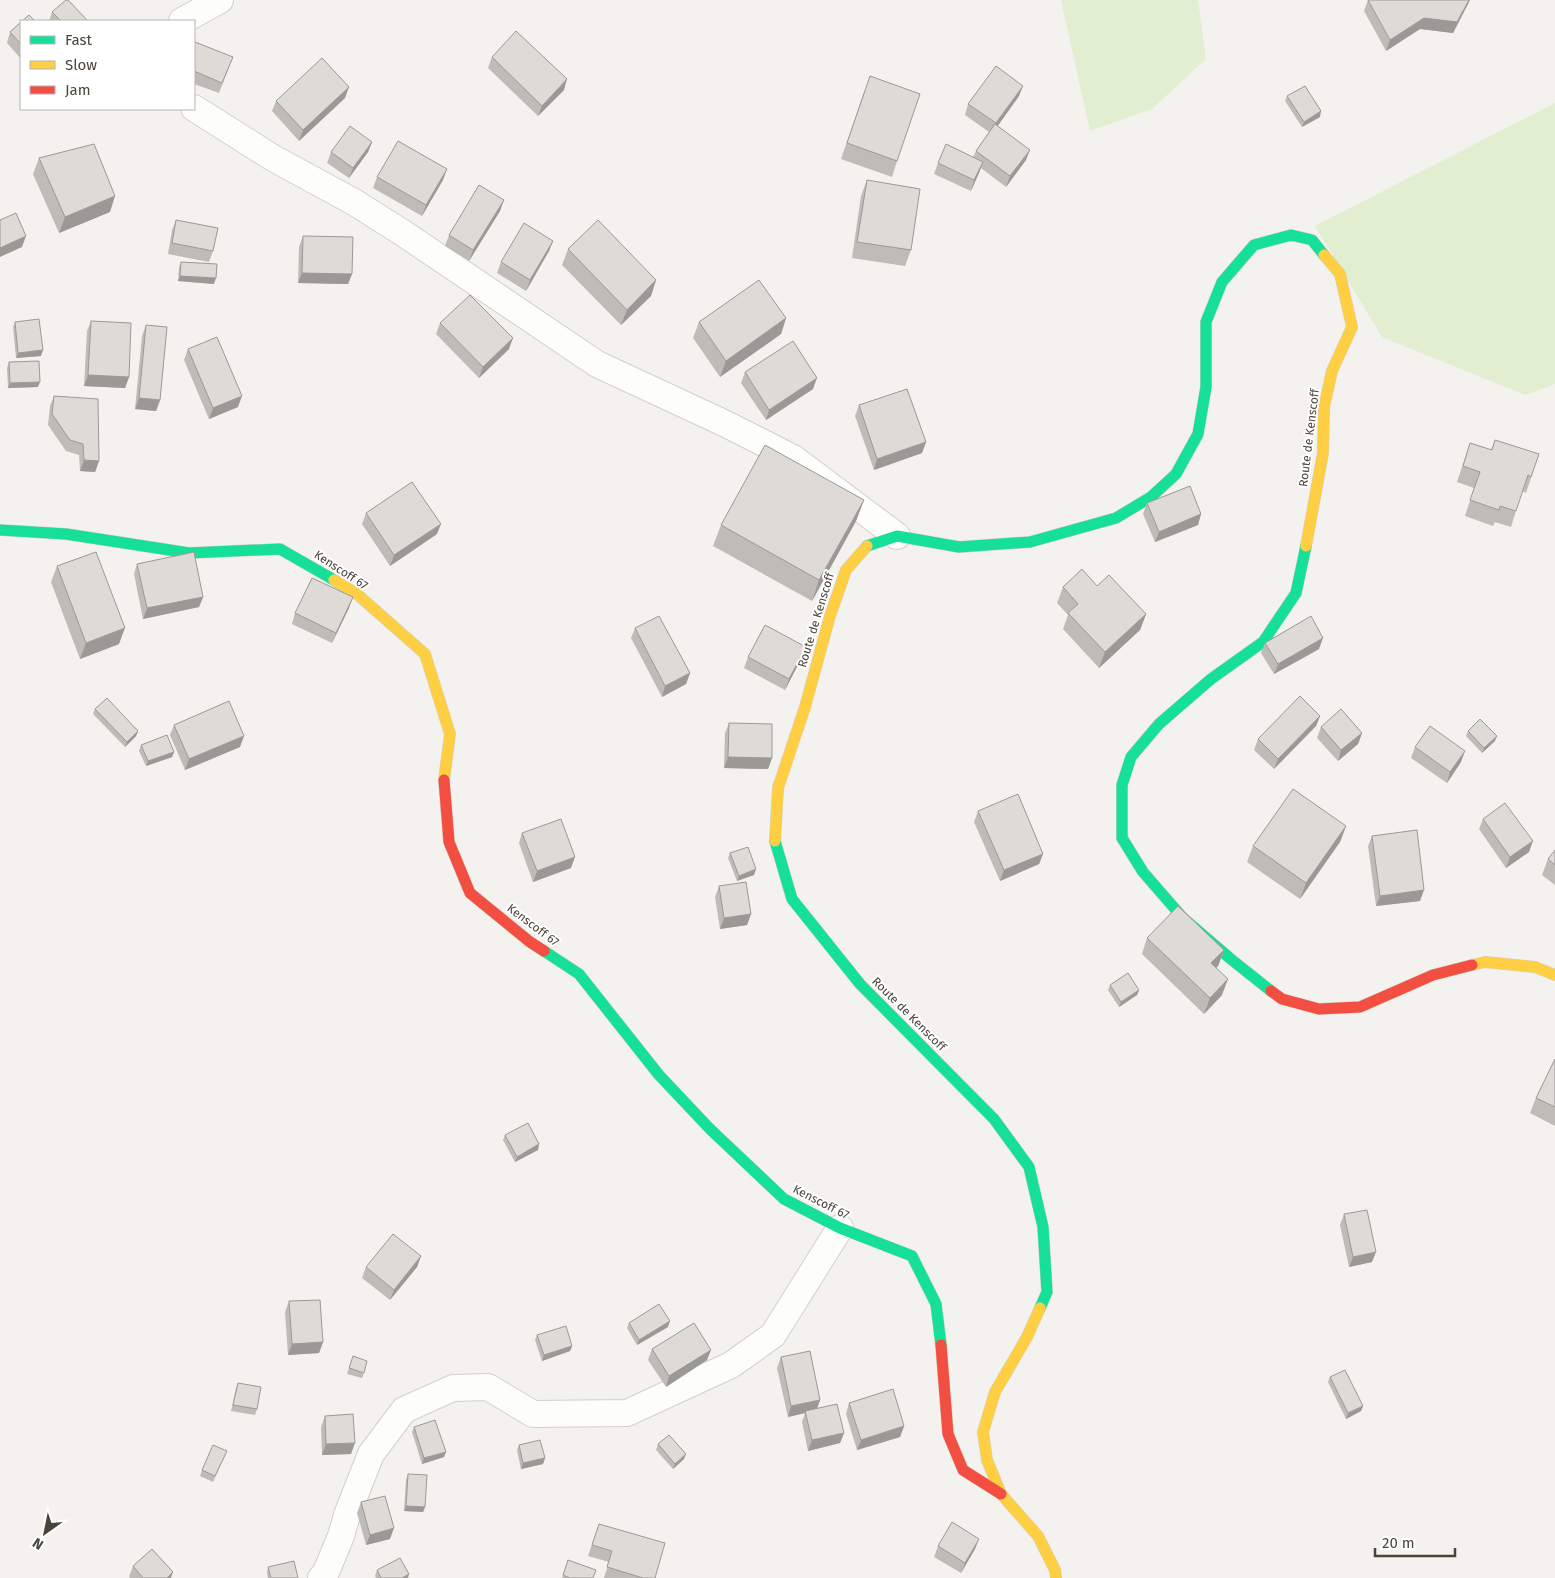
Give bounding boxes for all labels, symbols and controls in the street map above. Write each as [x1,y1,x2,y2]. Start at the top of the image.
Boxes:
legend [20,20,195,110]
text: Fast [65,31,92,49]
text: Slow [65,56,97,74]
text: Jam [65,81,91,99]
street label: Route de Kenscoff [1296,387,1322,488]
street label: Kenscoff 67 [312,547,370,593]
street label: Route de Kenscoff [795,570,837,669]
street label: Kenscoff 67 [504,901,562,949]
street label: Route de Kenscoff [869,974,949,1054]
street label: Kenscoff 67 [791,1182,851,1222]
north arrow [20,1508,70,1558]
scale bar [1375,1526,1455,1558]
text: N [30,1534,47,1553]
text: 20 m [1382,1534,1415,1552]

